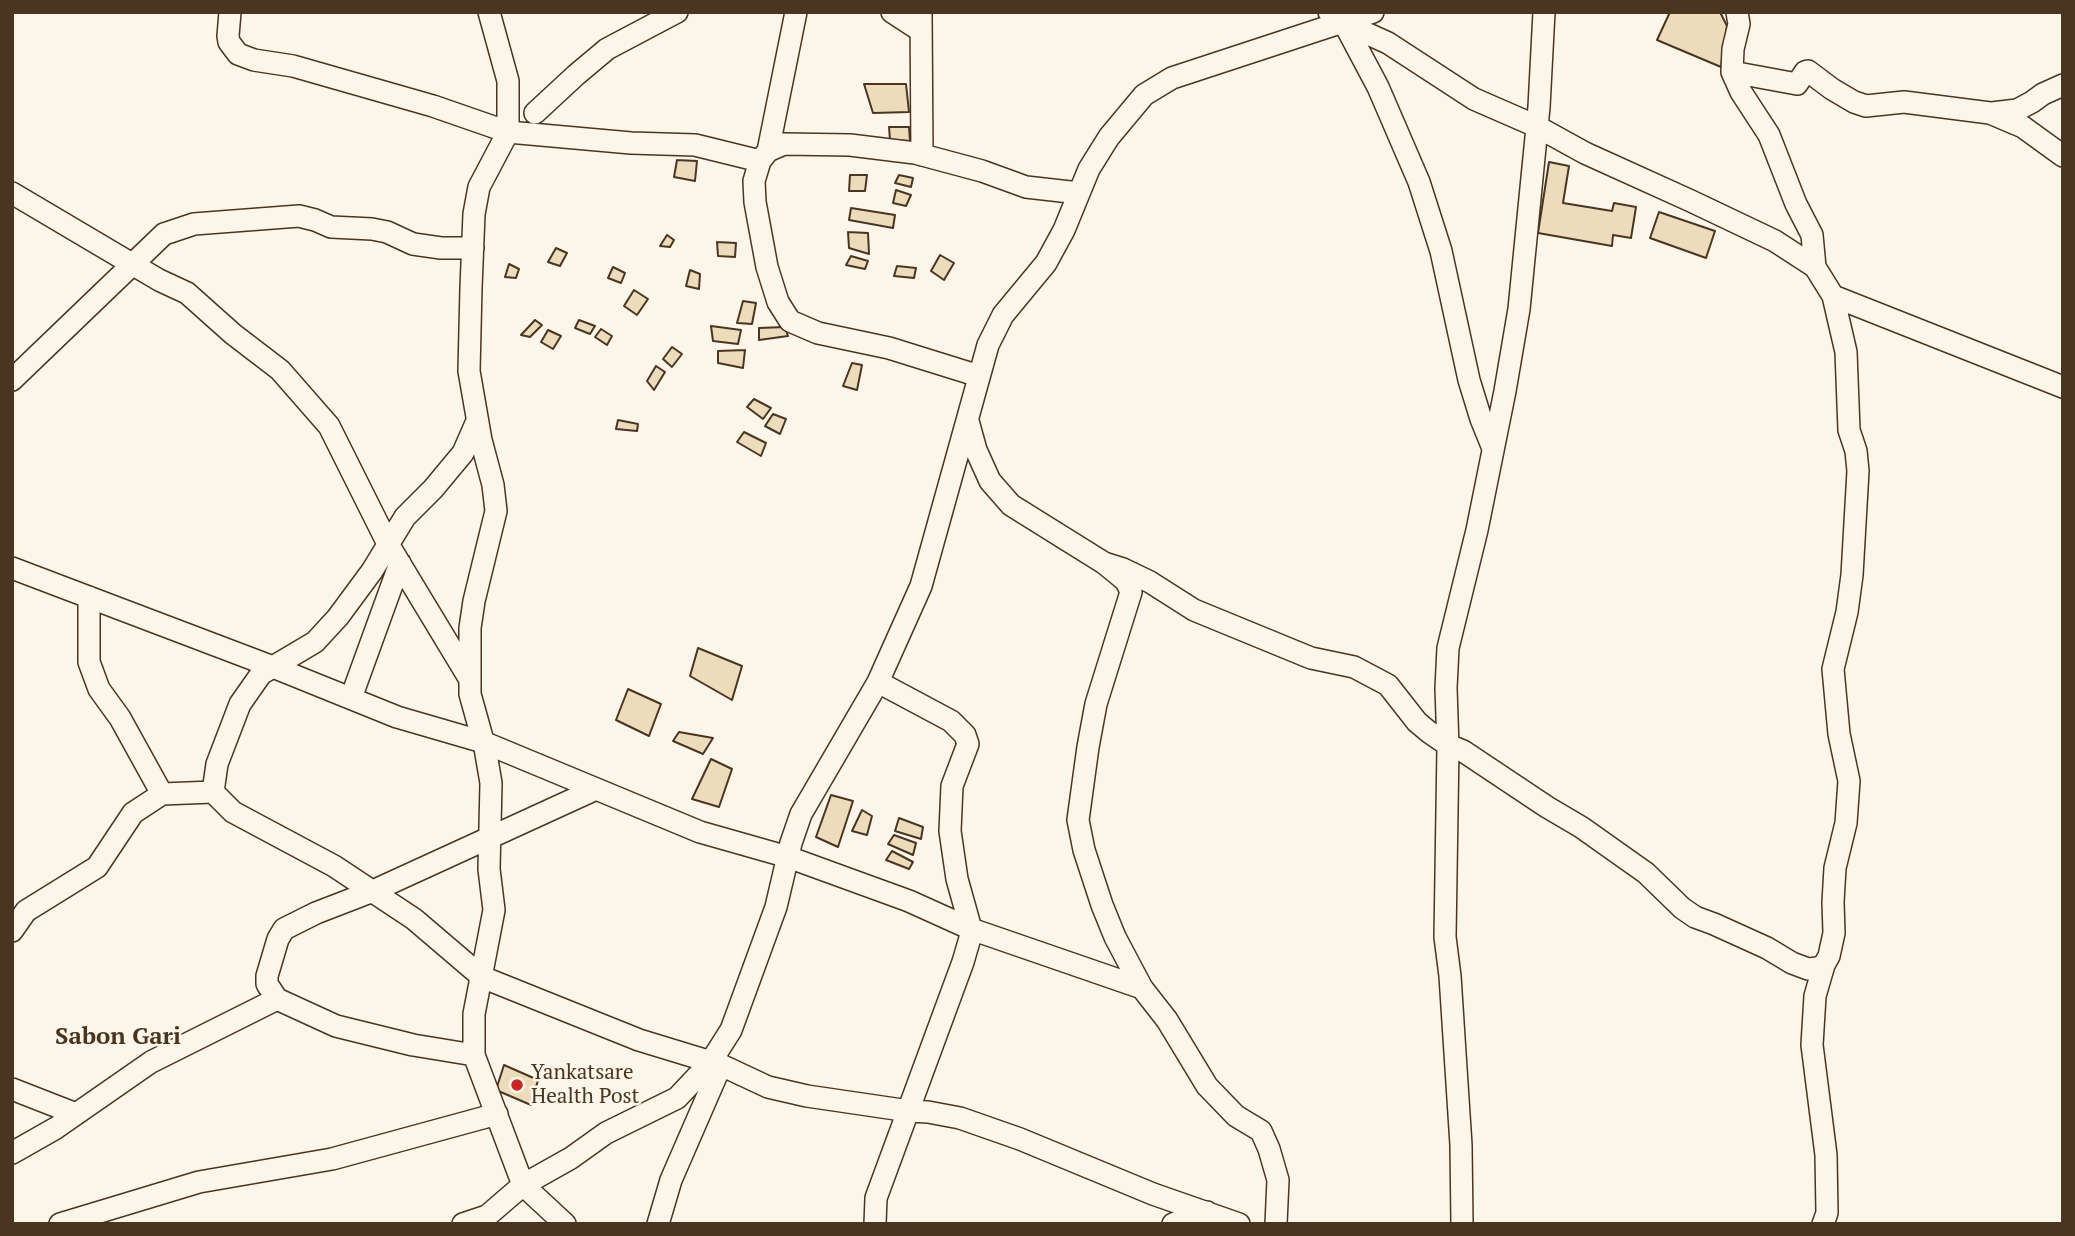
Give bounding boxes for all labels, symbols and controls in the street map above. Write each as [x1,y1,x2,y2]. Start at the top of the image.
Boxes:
district label: Sabon Gari [55,1023,181,1051]
place label: Yankatsare Health Post [531,1060,639,1110]
marker: Yankatsare Health Post [509,1077,525,1093]

